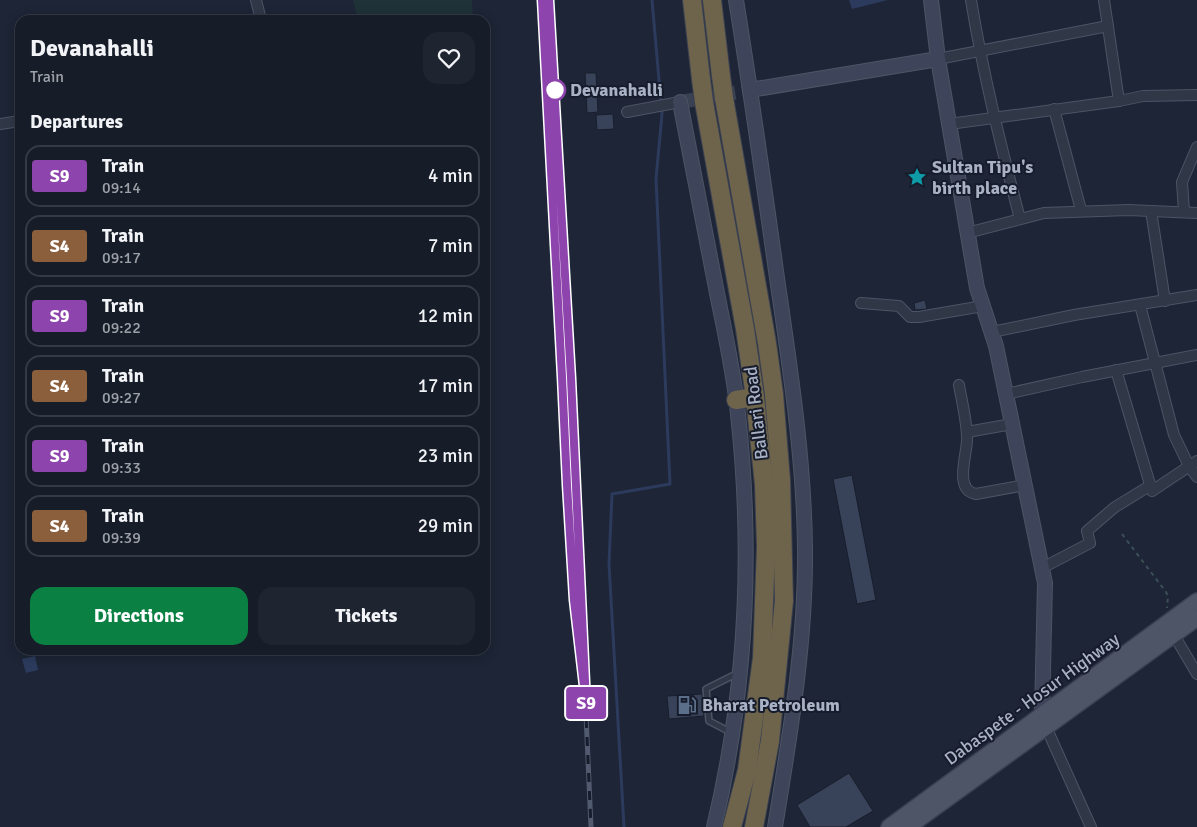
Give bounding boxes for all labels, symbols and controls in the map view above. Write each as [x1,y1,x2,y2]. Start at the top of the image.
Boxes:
button: heart [423,32,475,84]
text: Devanahalli [30,33,154,63]
text: Train [30,67,64,87]
marker: Devanahalli [544,79,566,101]
place label: Devanahalli [570,79,663,101]
text: Departures [30,110,123,134]
text: Train [102,154,144,178]
place label: Sultan Tipu's birth place [932,156,1033,199]
text: 4 min [428,164,473,188]
text: S9 [50,165,69,187]
place icon: Sultan Tipu's birth place [906,166,928,188]
text: 09:14 [102,178,141,198]
text: Train [102,224,144,248]
text: 7 min [428,234,473,258]
text: S4 [50,235,69,257]
text: 09:17 [102,248,141,268]
text: Train [102,294,144,318]
text: 12 min [418,304,473,328]
text: S9 [50,305,69,327]
text: 09:22 [102,318,141,338]
text: Train [102,364,144,388]
street label: Ballari Road [739,365,773,461]
text: 17 min [418,374,473,398]
text: S4 [50,375,69,397]
text: 09:27 [102,388,141,408]
text: Train [102,434,144,458]
text: 23 min [418,444,473,468]
text: S9 [50,445,69,467]
text: 09:33 [102,458,141,478]
text: Train [102,504,144,528]
text: 29 min [418,514,473,538]
text: S4 [50,515,69,537]
text: 09:39 [102,528,141,548]
button: Directions [30,587,248,645]
button: Tickets [258,587,475,645]
street label: Dabaspete - Hosur Highway [940,628,1124,770]
line badge: S9 [564,687,608,719]
text: S9 [576,692,596,714]
fuel station icon: Bharat Petroleum [676,694,698,716]
place label: Bharat Petroleum [702,694,840,716]

